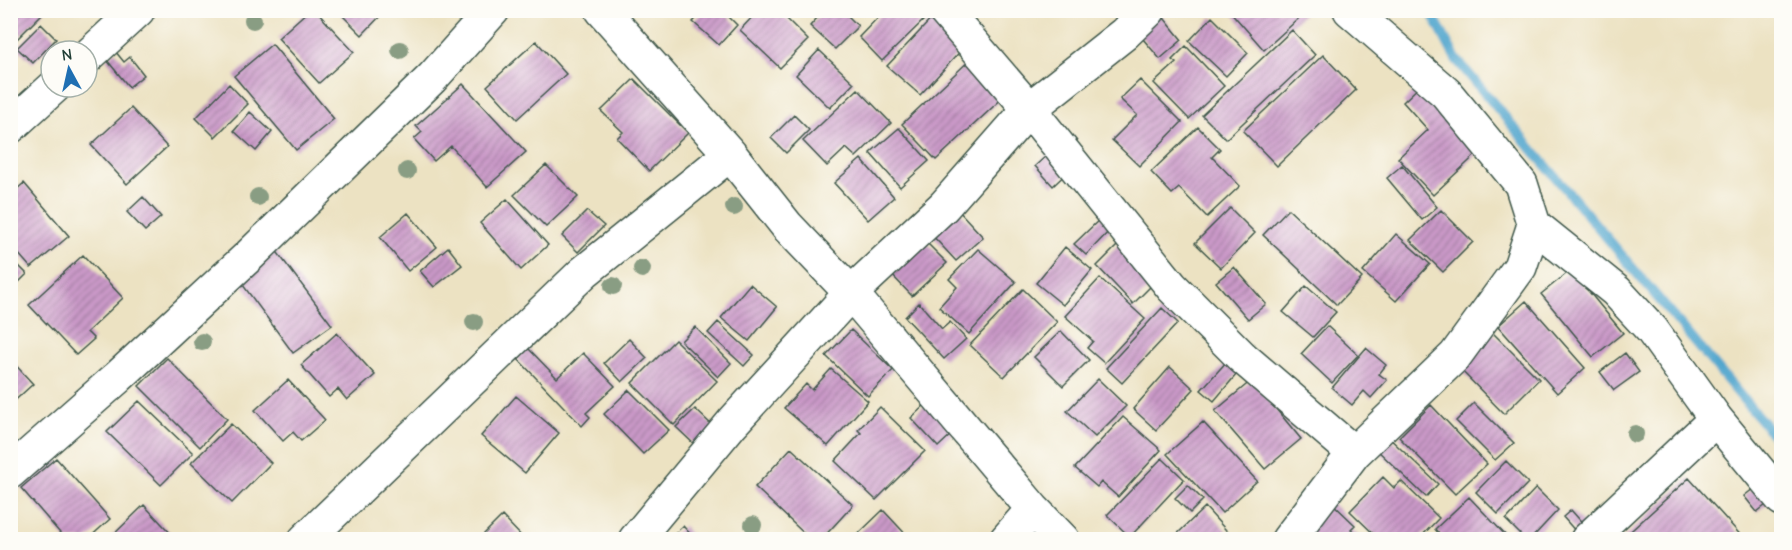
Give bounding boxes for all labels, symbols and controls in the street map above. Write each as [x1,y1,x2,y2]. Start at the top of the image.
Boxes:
north arrow [39,39,99,99]
text: N [61,45,73,65]

